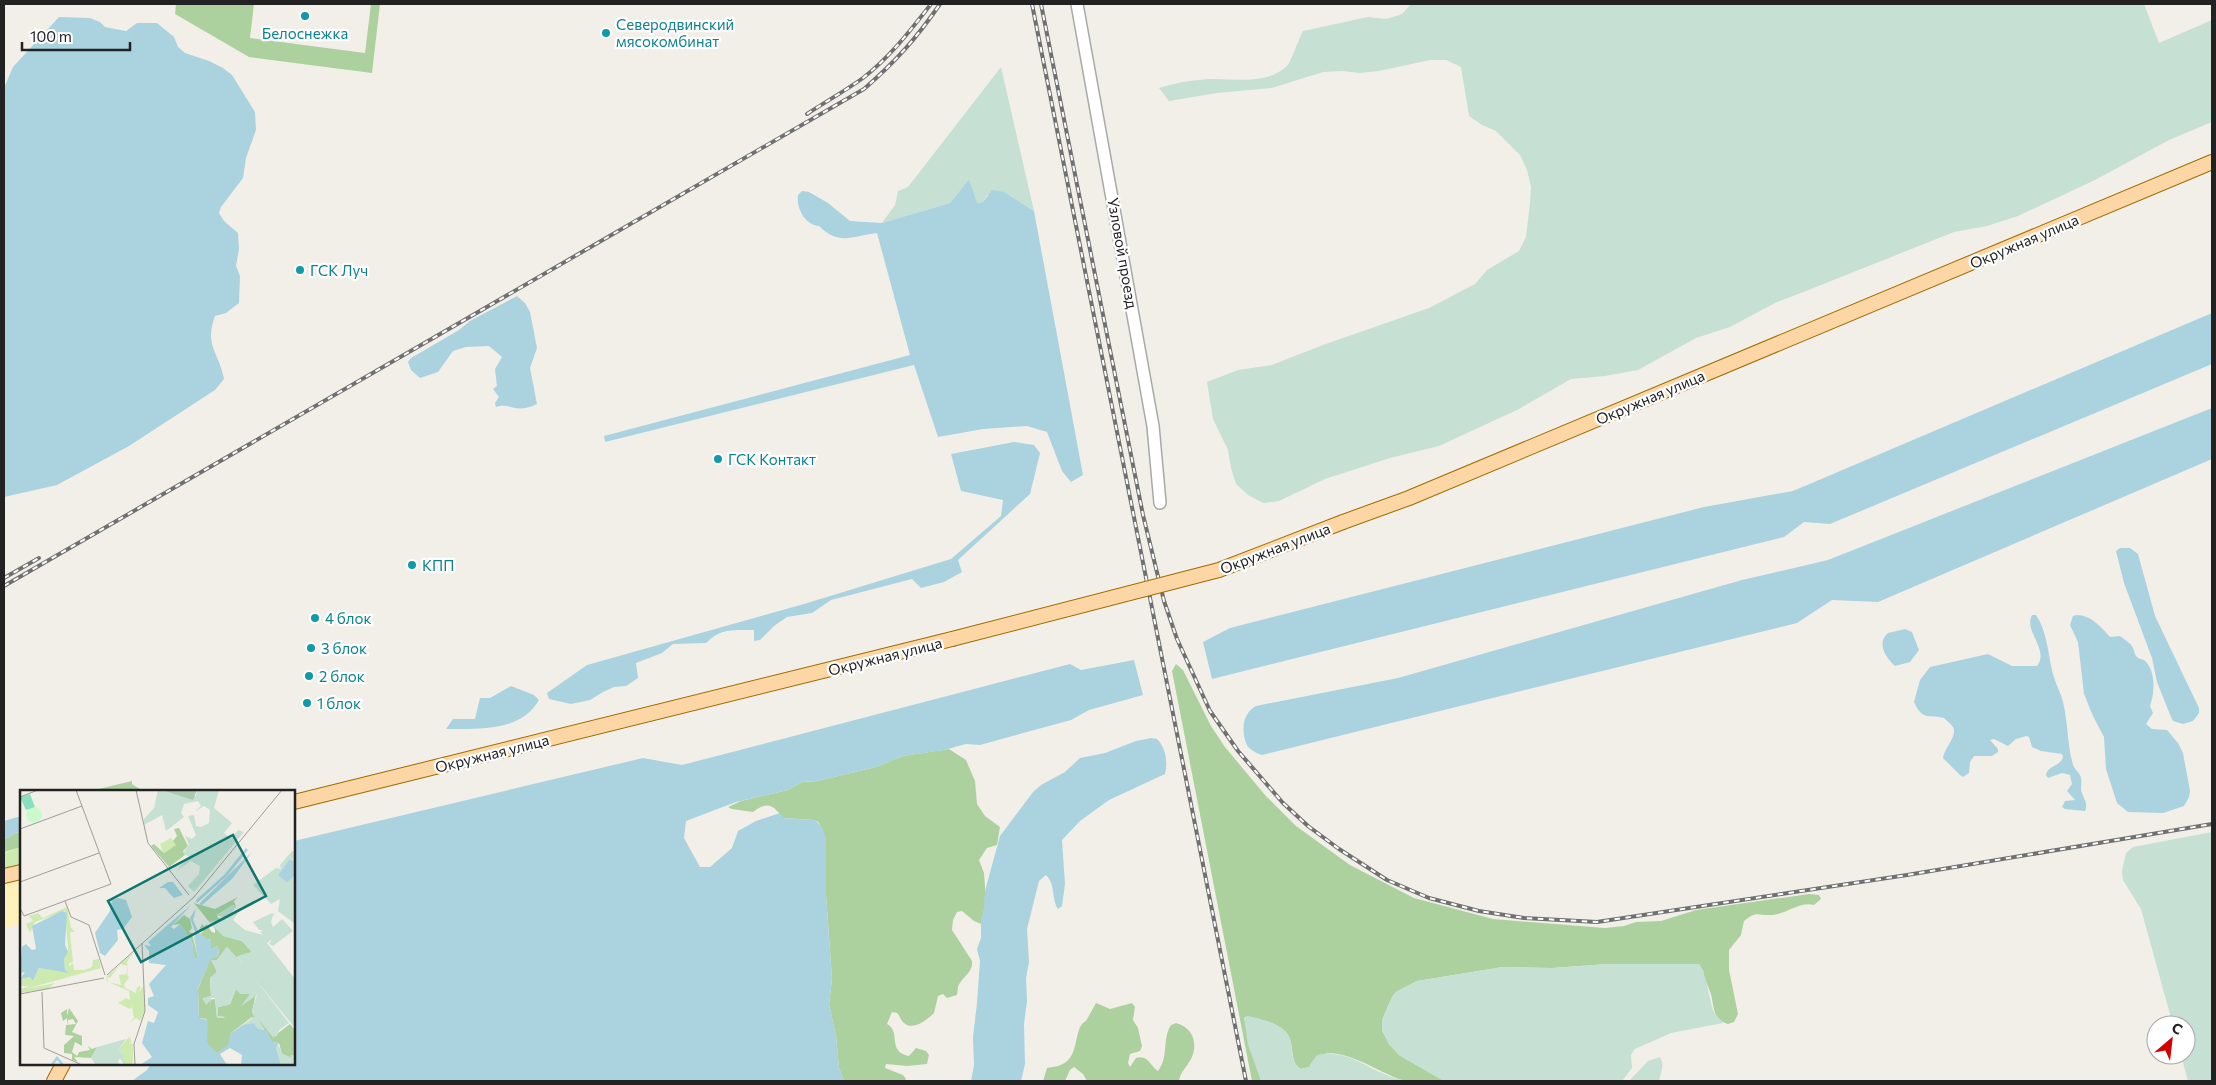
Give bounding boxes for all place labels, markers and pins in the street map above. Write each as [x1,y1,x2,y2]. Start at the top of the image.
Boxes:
marker: Белоснежка [299,10,311,22]
place label: Северодвинский мясокомбинат [616,15,734,50]
place label: Белоснежка [262,24,348,42]
marker: Северодвинский мясокомбинат [600,27,612,39]
place label: ГСК Луч [310,261,368,279]
marker: ГСК Луч [294,264,306,276]
place label: ГСК Контакт [728,450,816,468]
marker: ГСК Контакт [712,453,724,465]
place label: КПП [422,556,454,574]
marker: КПП [406,559,418,571]
place label: 4 блок [325,609,372,627]
marker: 4 блок [309,612,321,624]
place label: 3 блок [321,639,367,657]
marker: 3 блок [305,642,317,654]
place label: 2 блок [319,667,365,685]
marker: 2 блок [303,670,315,682]
place label: 1 блок [317,694,361,712]
marker: 1 блок [301,697,313,709]

